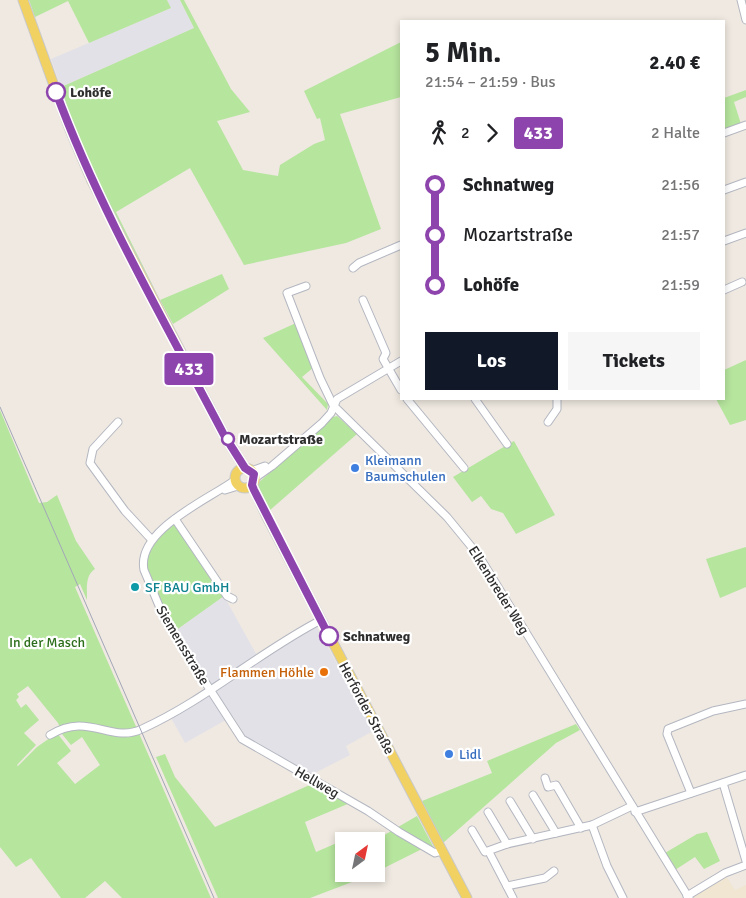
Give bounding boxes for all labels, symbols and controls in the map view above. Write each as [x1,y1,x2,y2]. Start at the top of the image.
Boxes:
text: 5 Min. [425,36,501,70]
text: 2.40 € [649,51,700,75]
text: 21:54 – 21:59 · Bus [425,72,556,92]
marker: Lohöfe [46,82,66,102]
place label: Lohöfe [70,84,111,101]
icon: walk [425,119,453,147]
icon: forward [478,119,506,147]
text: 433 [524,122,553,144]
text: 2 [461,123,470,143]
text: 2 Halte [651,123,700,143]
text: Schnatweg [463,173,554,197]
text: 21:56 [661,175,700,195]
text: Mozartstraße [463,223,573,247]
text: 21:57 [661,225,700,245]
text: Lohöfe [463,273,519,297]
text: 21:59 [661,275,700,295]
button: Los [425,332,558,390]
button: Tickets [568,332,700,390]
line badge: 433 [160,353,218,385]
text: 433 [174,358,204,380]
place label: Mozartstraße [239,431,323,448]
marker: Mozartstraße [221,432,235,446]
place label: Kleimann Baumschulen [365,452,446,485]
marker: Kleimann Baumschulen [349,462,361,474]
street label: Elkenbreder Weg [465,543,533,638]
place label: SF BAU GmbH [145,579,229,596]
marker: SF BAU GmbH [129,581,141,593]
street label: Siemensstraße [152,603,213,688]
marker: Schnatweg [319,626,339,646]
place label: Schnatweg [343,628,411,645]
park label: In der Masch [9,634,85,651]
street label: Herforder Straße [335,659,398,757]
place label: Flammen Höhle [220,664,314,681]
marker: Flammen Höhle [318,666,330,678]
place label: Lidl [459,746,481,763]
marker: Lidl [443,748,455,760]
street label: Hellweg [291,763,342,802]
north arrow [335,832,385,882]
map controls [335,832,385,882]

